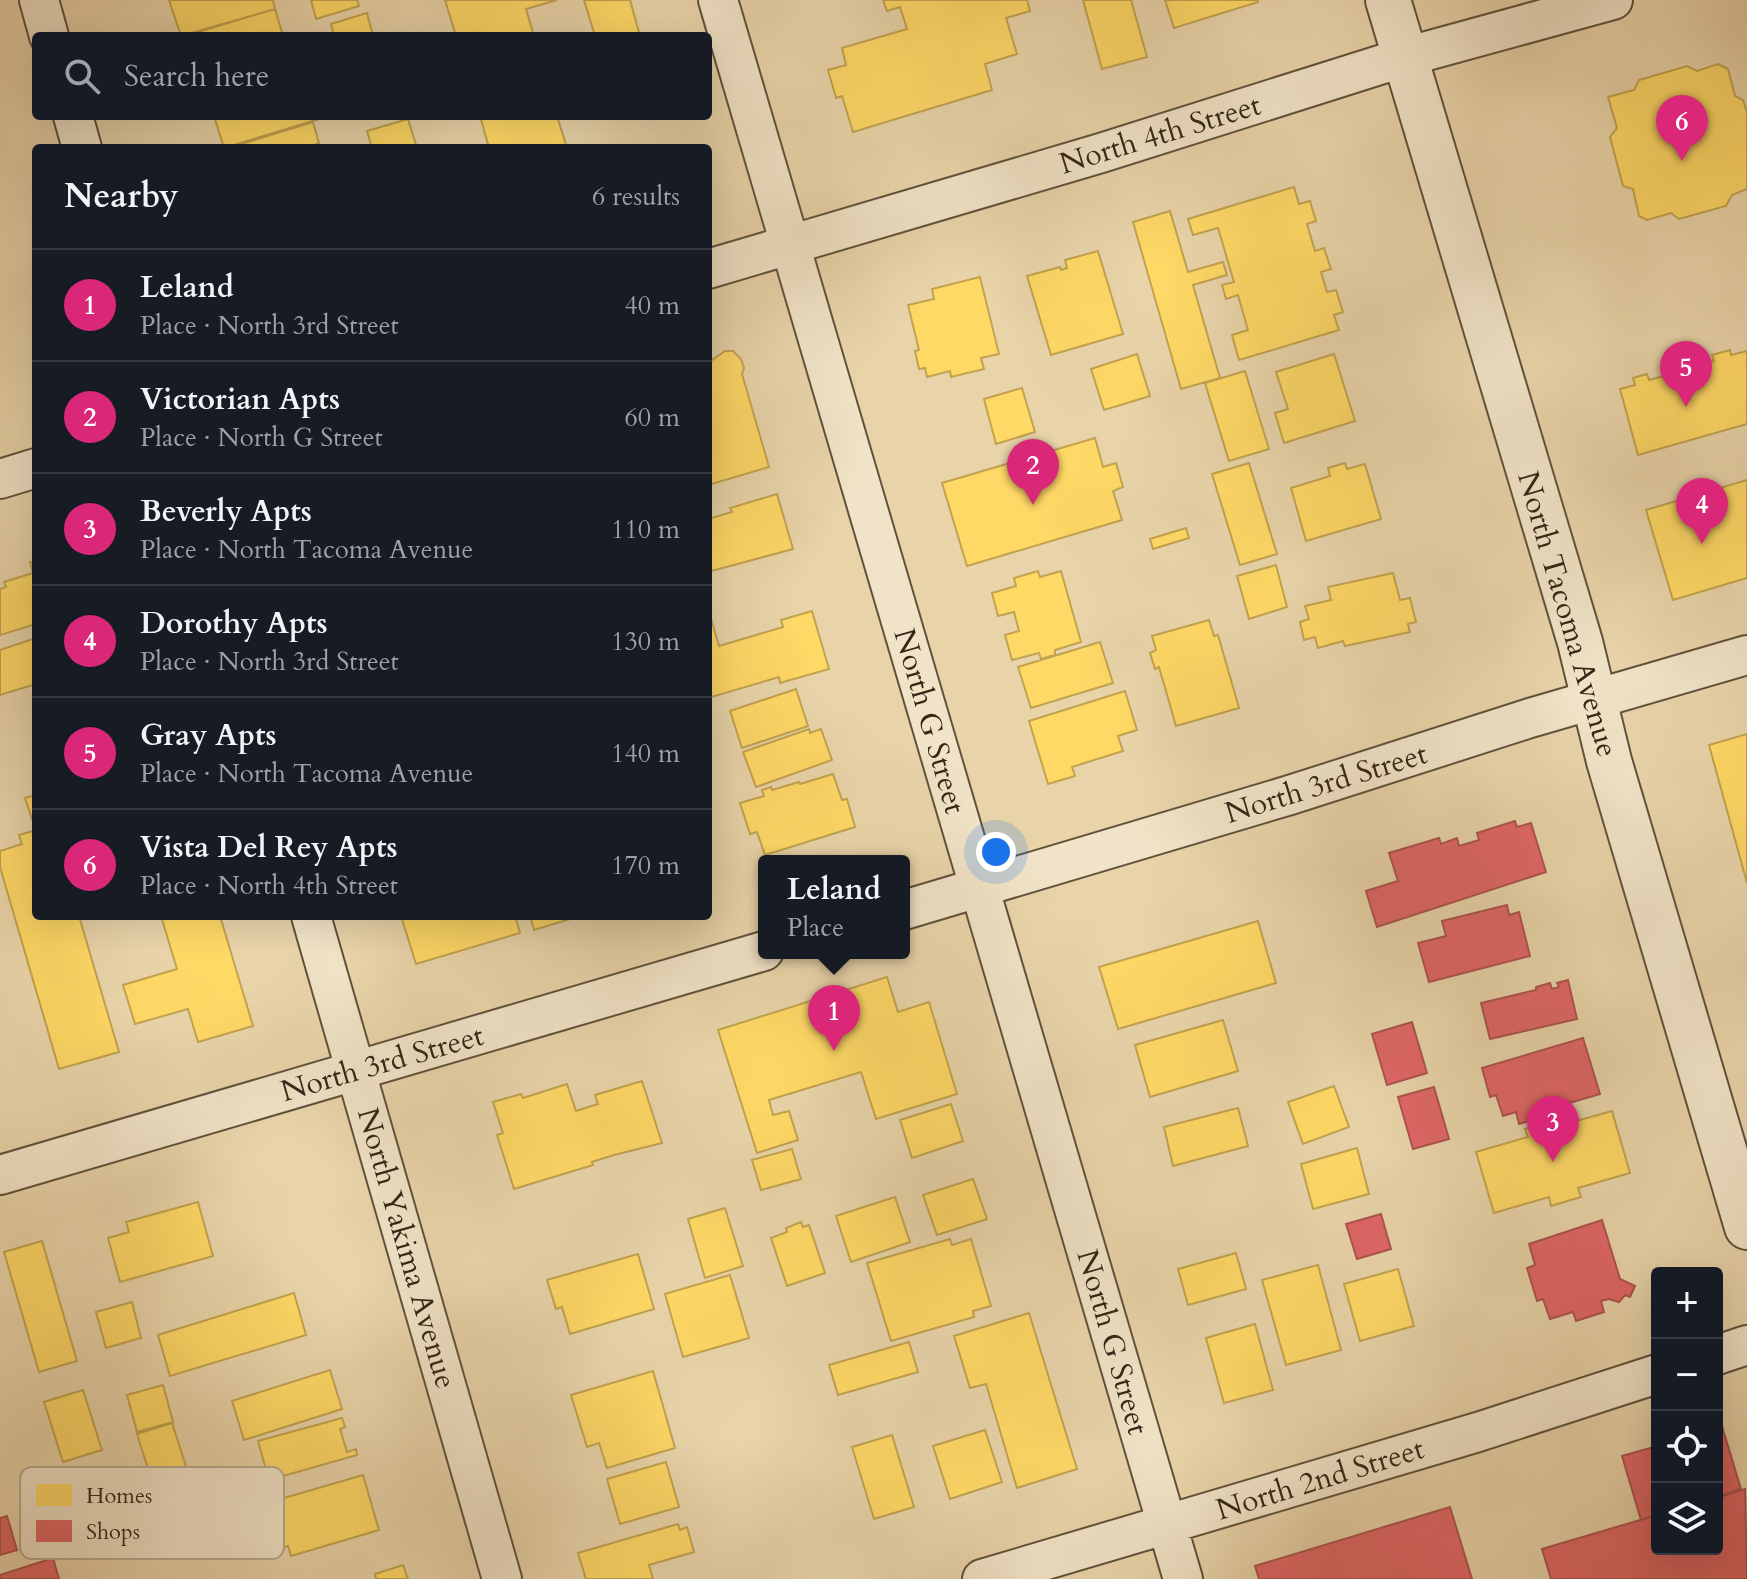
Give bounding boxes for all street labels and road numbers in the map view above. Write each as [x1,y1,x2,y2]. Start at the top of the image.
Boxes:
street label: North 4th Street [1055,84,1266,185]
street label: North Tacoma Avenue [1507,467,1628,762]
street label: North G Street [884,624,976,819]
street label: North 3rd Street [1220,733,1433,834]
street label: North 3rd Street [276,1015,489,1112]
street label: North Yakima Avenue [347,1103,466,1393]
street label: North G Street [1067,1245,1159,1440]
street label: North 2nd Street [1211,1428,1430,1531]

